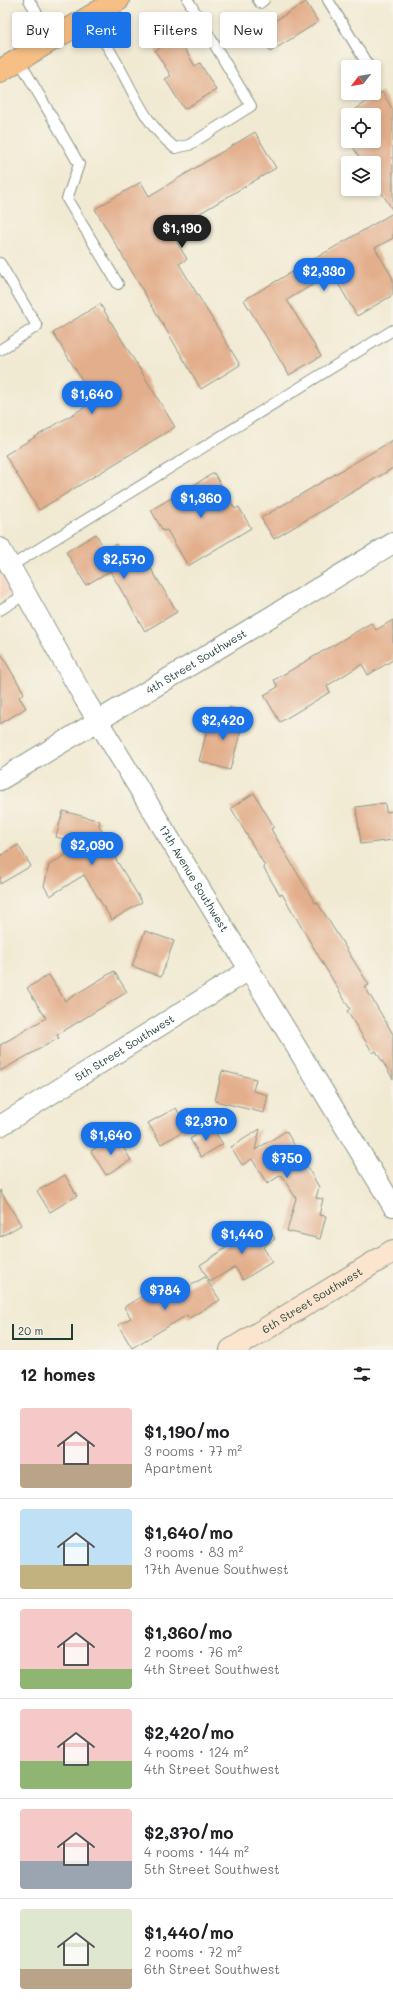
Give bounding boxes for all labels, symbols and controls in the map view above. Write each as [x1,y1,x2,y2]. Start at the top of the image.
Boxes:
chip: Buy [12,12,64,48]
chip: Rent [72,12,131,48]
chip: Filters [139,12,212,48]
chip: New [220,12,277,48]
north arrow [341,60,381,100]
map controls [341,60,381,196]
button: locate [341,108,381,148]
button: layers [341,156,381,196]
pin: $1,190 [149,215,215,249]
text: $1,190 [162,219,202,236]
pin: $2,330 [291,258,357,292]
text: $2,330 [302,262,346,279]
pin: $1,640 [59,381,125,415]
text: $1,640 [71,385,113,402]
pin: $1,360 [168,485,234,519]
text: $1,360 [180,489,222,506]
pin: $2,570 [91,546,157,580]
text: $2,570 [103,550,145,567]
street label: 4th Street Southwest [143,625,249,697]
pin: $2,420 [190,707,256,741]
text: $2,420 [201,711,245,728]
street label: 17th Avenue Southwest [156,822,232,935]
pin: $2,090 [59,832,125,866]
text: $2,090 [70,836,114,853]
street label: 5th Street Southwest [72,1011,177,1084]
pin: $2,370 [173,1108,239,1142]
text: $2,370 [185,1112,227,1129]
pin: $1,640 [78,1122,144,1156]
text: $1,640 [90,1126,132,1143]
pin: $750 [263,1145,311,1179]
text: $750 [271,1149,303,1166]
pin: $1,440 [209,1221,275,1255]
text: $1,440 [221,1225,263,1242]
street label: 6th Street Southwest [259,1264,365,1336]
pin: $784 [141,1277,189,1311]
text: $784 [149,1281,181,1298]
scale bar [12,1322,73,1341]
text: 20 m [18,1323,43,1338]
text: 12 homes [20,1363,96,1385]
icon: filters [351,1363,373,1385]
text: $1,190/mo [144,1420,230,1442]
icon: home [52,1424,100,1472]
text: 3 rooms · 77 m² [144,1442,242,1459]
text: Apartment [144,1459,213,1476]
text: $1,640/mo [144,1521,233,1543]
icon: home [52,1525,100,1573]
text: 3 rooms · 83 m² [144,1543,243,1560]
text: 17th Avenue Southwest [144,1560,289,1577]
text: $1,360/mo [144,1621,232,1643]
icon: home [52,1625,100,1673]
text: 2 rooms · 76 m² [144,1643,243,1660]
text: 4th Street Southwest [144,1660,280,1677]
text: $2,420/mo [144,1721,234,1743]
icon: home [52,1725,100,1773]
text: 4 rooms · 124 m² [144,1743,249,1760]
text: 4th Street Southwest [144,1760,280,1777]
text: $2,370/mo [144,1821,234,1843]
icon: home [52,1825,100,1873]
text: 4 rooms · 144 m² [144,1843,249,1860]
text: 5th Street Southwest [144,1860,280,1877]
text: $1,440/mo [144,1921,234,1943]
icon: home [52,1925,100,1973]
text: 2 rooms · 72 m² [144,1943,242,1960]
text: 6th Street Southwest [144,1960,280,1977]

